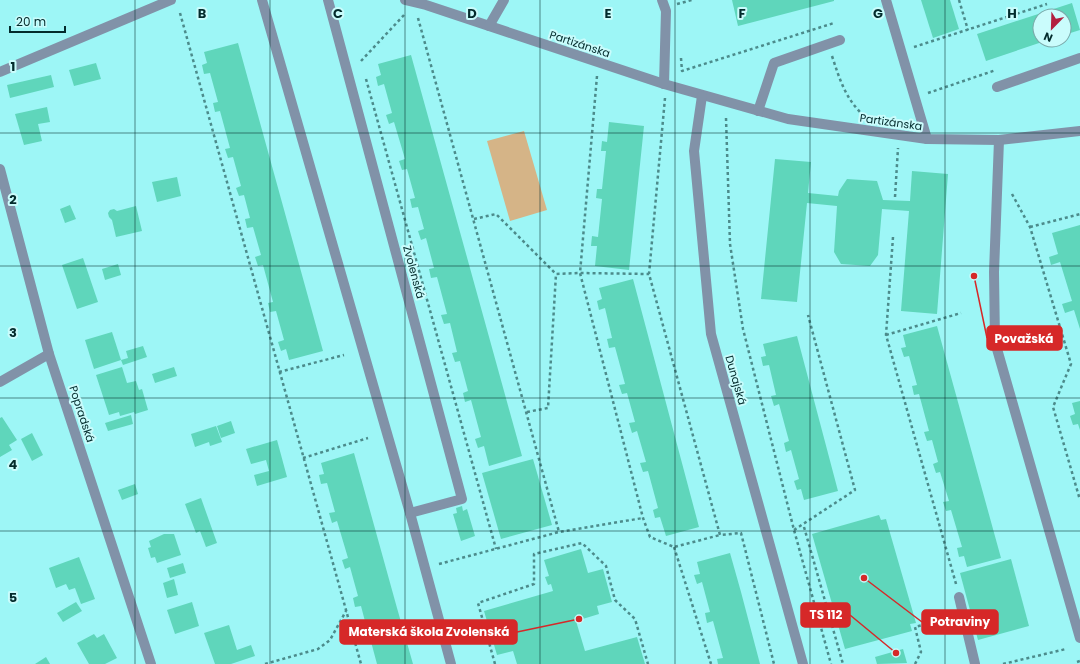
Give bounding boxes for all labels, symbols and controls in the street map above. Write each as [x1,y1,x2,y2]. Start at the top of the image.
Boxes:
text: B [198,4,207,23]
text: C [333,4,343,23]
text: D [467,4,477,23]
text: E [604,4,612,23]
text: F [738,4,746,23]
text: G [873,4,883,23]
text: H [1007,4,1017,23]
scale bar [10,8,65,34]
north arrow [1032,8,1072,48]
text: 20 m [16,13,46,30]
street label: Partizánska [548,27,612,61]
text: N [1041,28,1055,46]
text: 1 [11,57,15,76]
street label: Partizánska [859,110,923,134]
text: 2 [9,190,17,209]
street label: Zvolenská [399,244,429,300]
text: 3 [9,323,17,342]
callout: Považská [987,326,1062,350]
text: Považská [994,330,1054,347]
street label: Dunajská [721,353,751,407]
street label: Popradská [65,384,99,444]
text: 4 [9,455,18,474]
text: 5 [9,588,17,607]
callout: TS 112 [801,603,850,627]
text: TS 112 [810,606,843,623]
callout: Potraviny [922,610,998,634]
text: Potraviny [930,613,990,630]
callout: Materská škola Zvolenská [340,620,517,644]
text: Materská škola Zvolenská [349,623,509,640]

